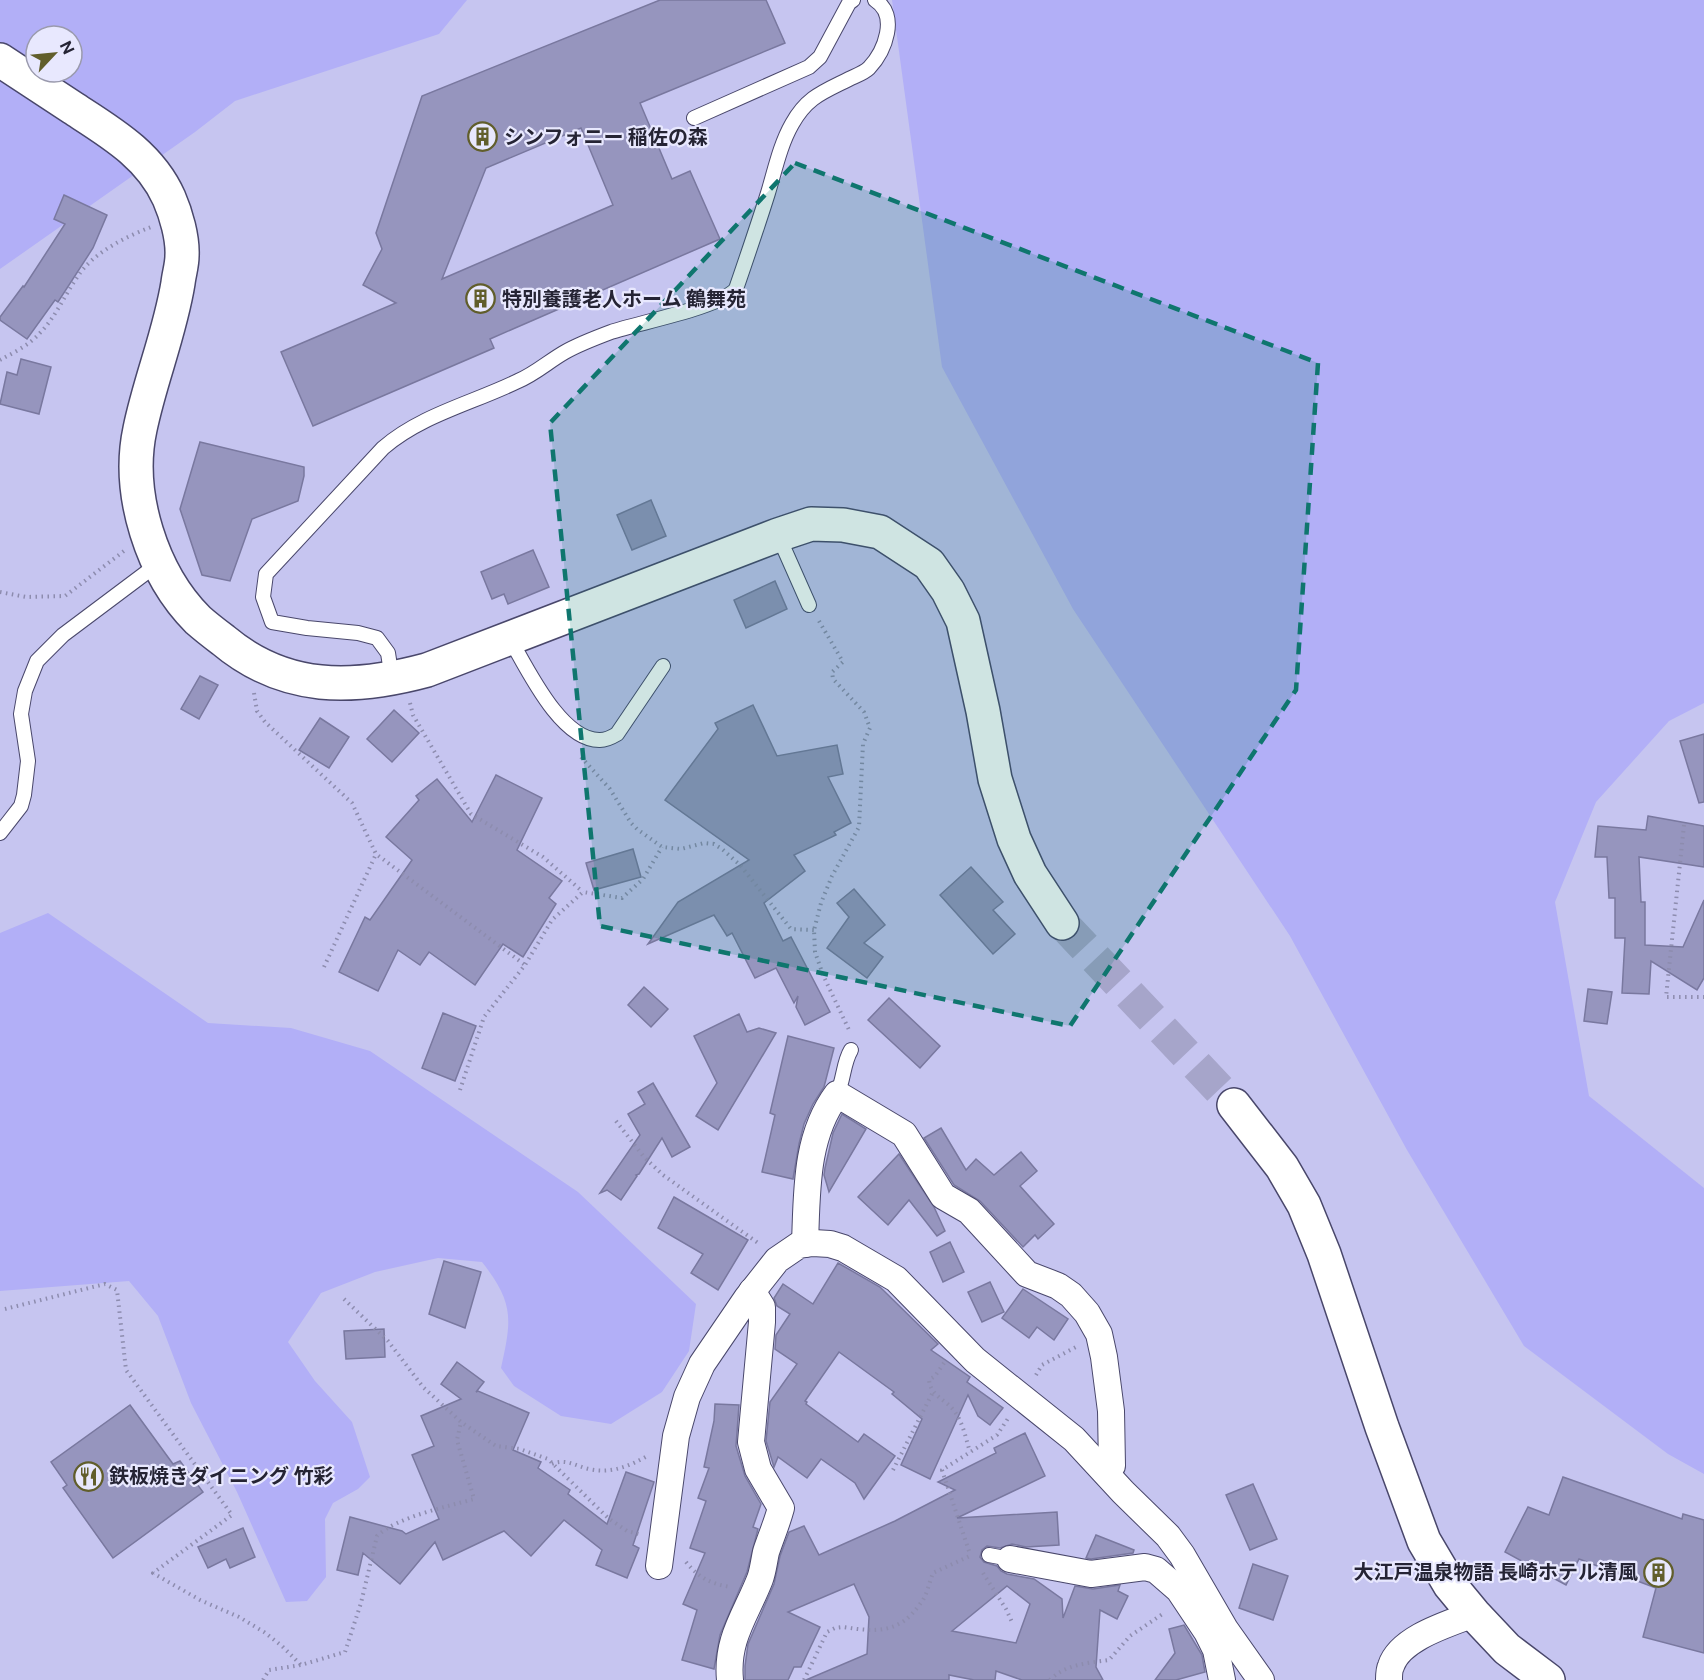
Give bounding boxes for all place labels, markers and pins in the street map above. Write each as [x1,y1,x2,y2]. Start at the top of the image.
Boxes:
building icon: シンフォニー 稲佐の森 [467,121,499,153]
place label: シンフォニー 稲佐の森 [504,125,708,149]
building icon: 特別養護老人ホーム 鶴舞苑 [465,283,497,315]
place label: 特別養護老人ホーム 鶴舞苑 [502,287,746,311]
restaurant icon: 鉄板焼きダイニング 竹彩 [72,1460,104,1492]
place label: 鉄板焼きダイニング 竹彩 [109,1464,334,1488]
building icon: 大江戸温泉物語 長崎ホテル清風 [1643,1556,1675,1588]
place label: 大江戸温泉物語 長崎ホテル清風 [1353,1560,1638,1584]

